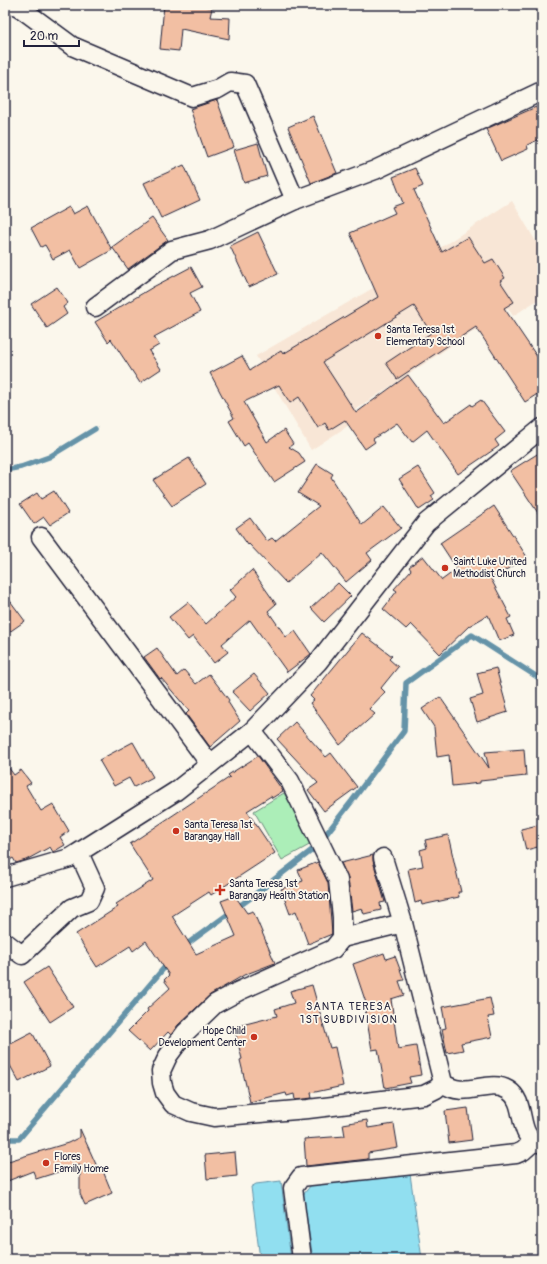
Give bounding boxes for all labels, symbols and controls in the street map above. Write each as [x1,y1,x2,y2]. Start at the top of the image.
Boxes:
scale bar [24,22,79,48]
text: 20 m [30,29,59,44]
place label: Santa Teresa 1st Elementary School [386,324,465,348]
marker: Santa Teresa 1st Elementary School [373,331,383,341]
place label: Saint Luke United Methodist Church [453,556,527,580]
marker: Saint Luke United Methodist Church [440,563,450,573]
place label: Santa Teresa 1st Barangay Hall [184,819,253,843]
marker: Santa Teresa 1st Barangay Hall [171,826,181,836]
place label: Santa Teresa 1st Barangay Health Station [229,878,329,902]
marker: Santa Teresa 1st Barangay Health Station [214,884,226,896]
district label: SANTA TERESA 1ST SUBDIVISION [300,1000,398,1026]
place label: Hope Child Development Center [158,1025,246,1049]
marker: Hope Child Development Center [249,1032,259,1042]
place label: Flores Family Home [54,1151,109,1175]
marker: Flores Family Home [41,1158,51,1168]

